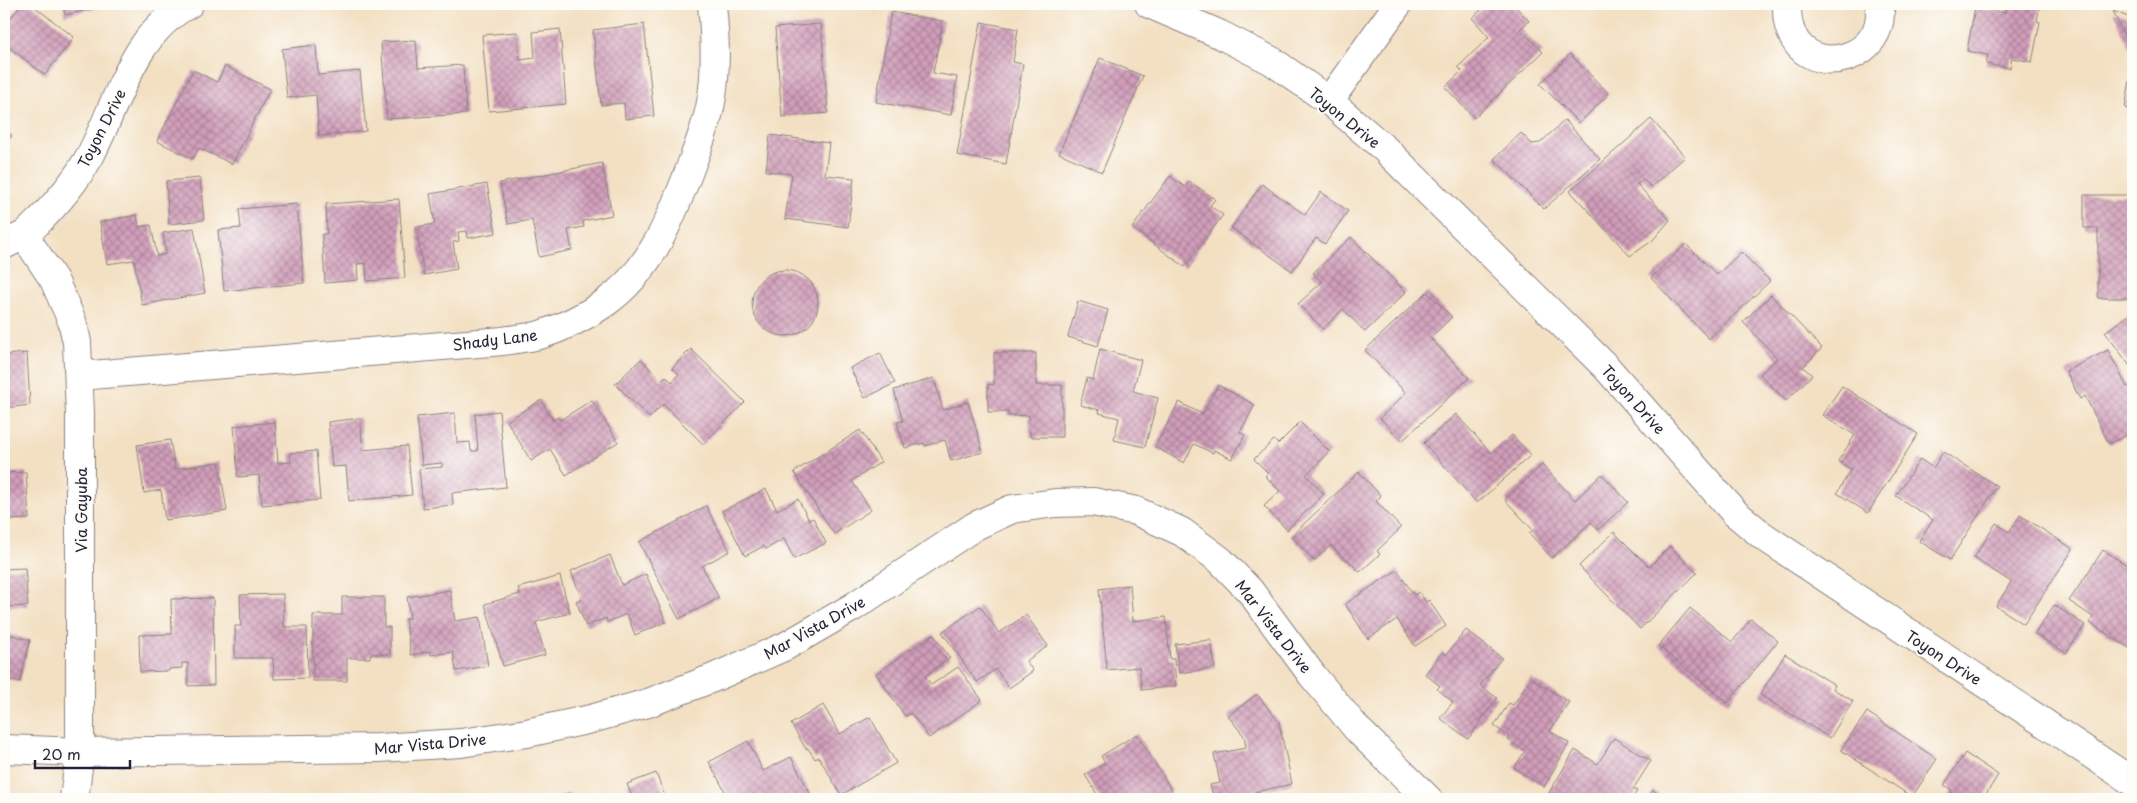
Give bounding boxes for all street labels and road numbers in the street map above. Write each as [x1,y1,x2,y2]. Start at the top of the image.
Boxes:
street label: Toyon Drive [1304,81,1386,153]
street label: Toyon Drive [71,84,131,172]
street label: Shady Lane [451,322,539,356]
street label: Toyon Drive [1597,359,1671,439]
street label: Via Gayuba [69,467,92,553]
street label: Mar Vista Drive [1230,574,1318,678]
street label: Mar Vista Drive [759,590,869,664]
street label: Toyon Drive [1902,624,1986,690]
street label: Mar Vista Drive [373,727,487,759]

